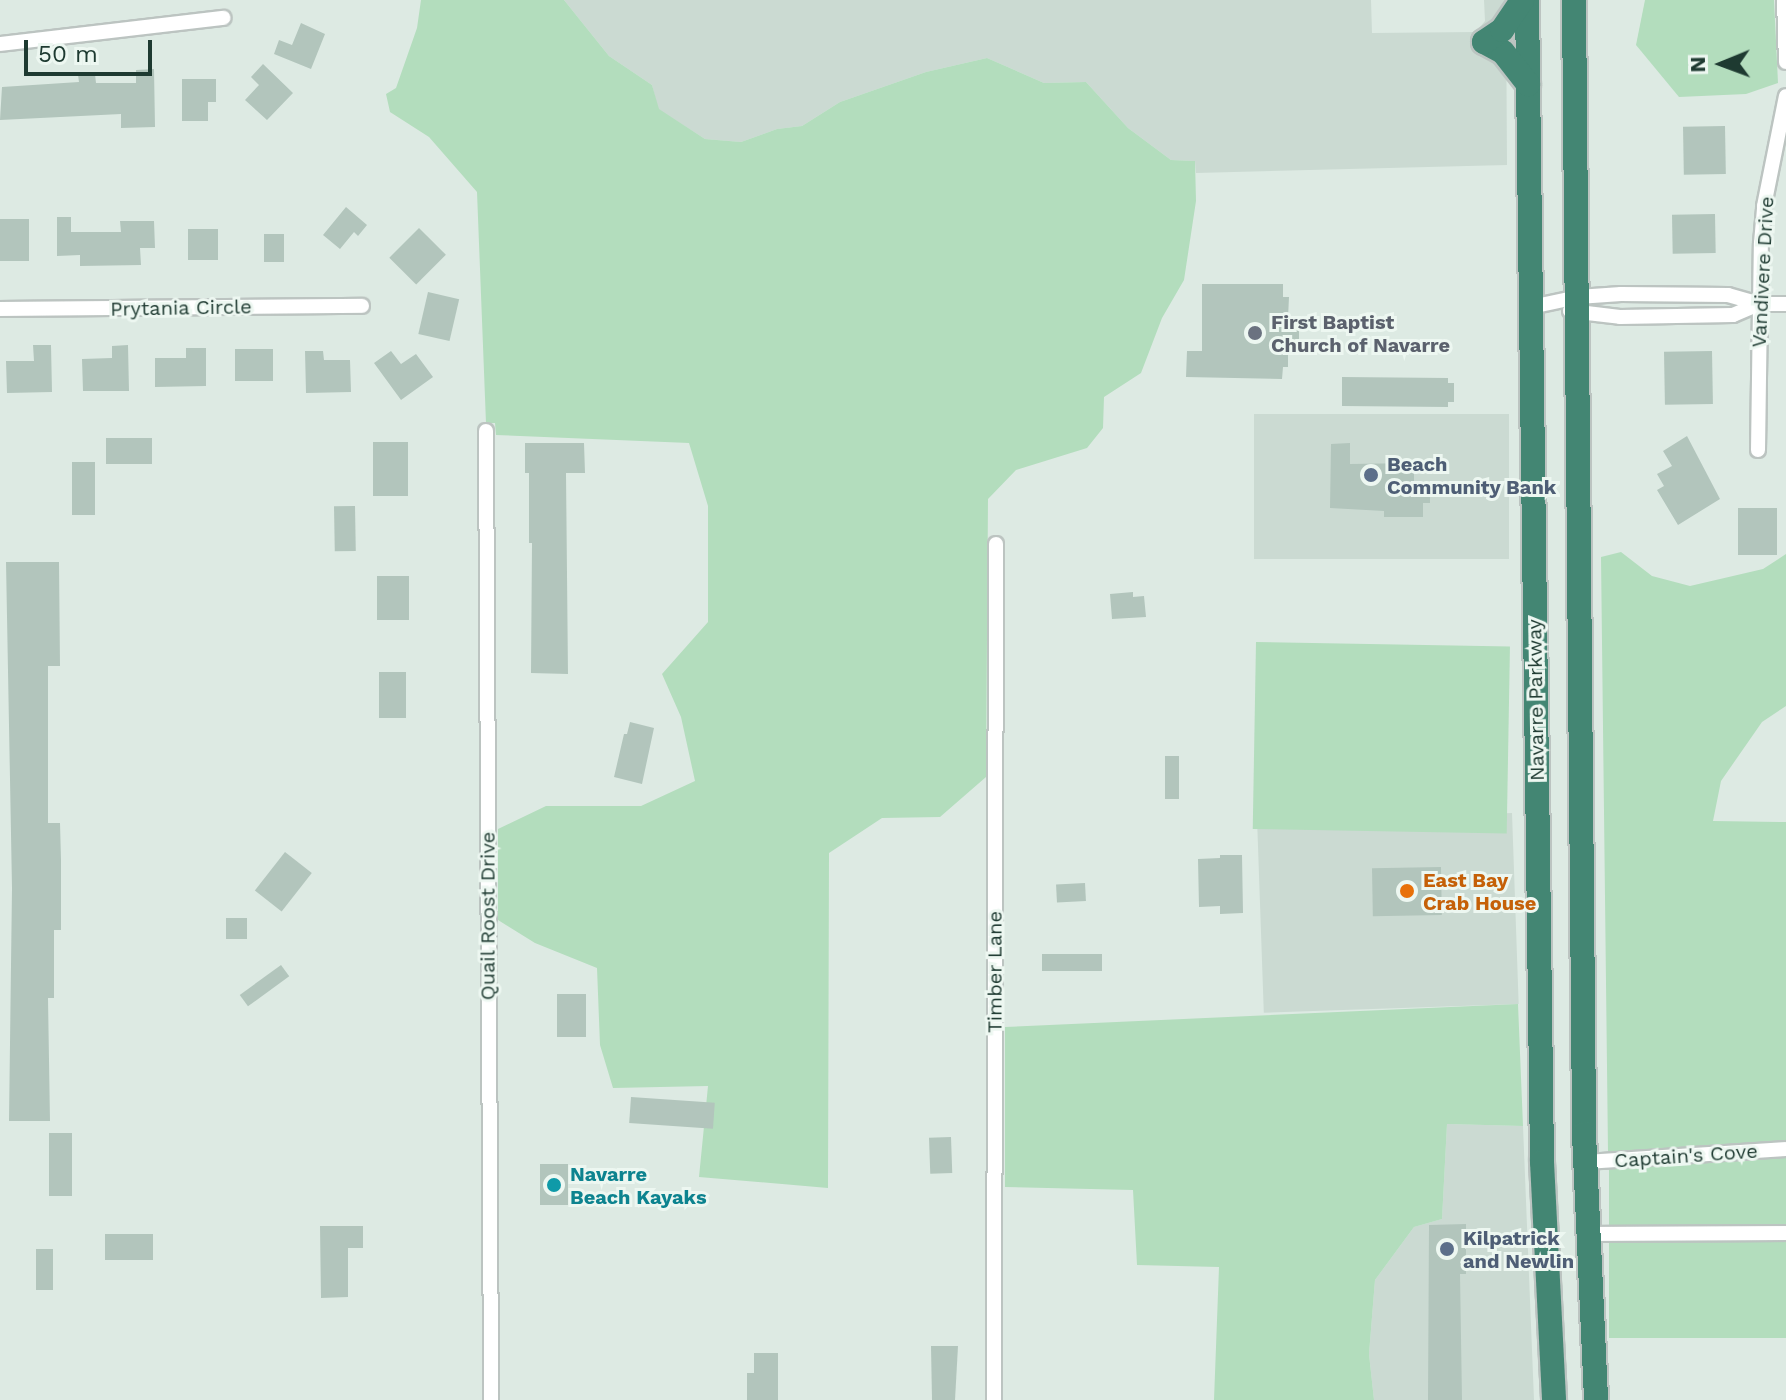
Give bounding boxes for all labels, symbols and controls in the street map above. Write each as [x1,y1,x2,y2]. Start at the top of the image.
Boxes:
scale bar [28,24,156,74]
north arrow [1682,24,1762,104]
text: 50 m [38,40,98,68]
text: N [1685,56,1710,73]
street label: Vandivere Drive [1747,196,1779,348]
street label: Prytania Circle [110,295,252,321]
place label: First Baptist Church of Navarre [1271,310,1450,357]
marker: First Baptist Church of Navarre [1246,324,1264,342]
place label: Beach Community Bank [1387,452,1557,499]
marker: Beach Community Bank [1362,466,1380,484]
street label: Navarre Parkway [1523,619,1549,781]
street label: Quail Roost Drive [476,831,500,1001]
place label: East Bay Crab House [1423,868,1536,915]
marker: East Bay Crab House [1398,882,1416,900]
street label: Timber Lane [983,911,1007,1033]
street label: Captain's Cove [1613,1139,1759,1173]
place label: Navarre Beach Kayaks [570,1162,707,1209]
marker: Navarre Beach Kayaks [545,1176,563,1194]
place label: Kilpatrick and Newlin [1463,1226,1574,1273]
marker: Kilpatrick and Newlin [1438,1240,1456,1258]

